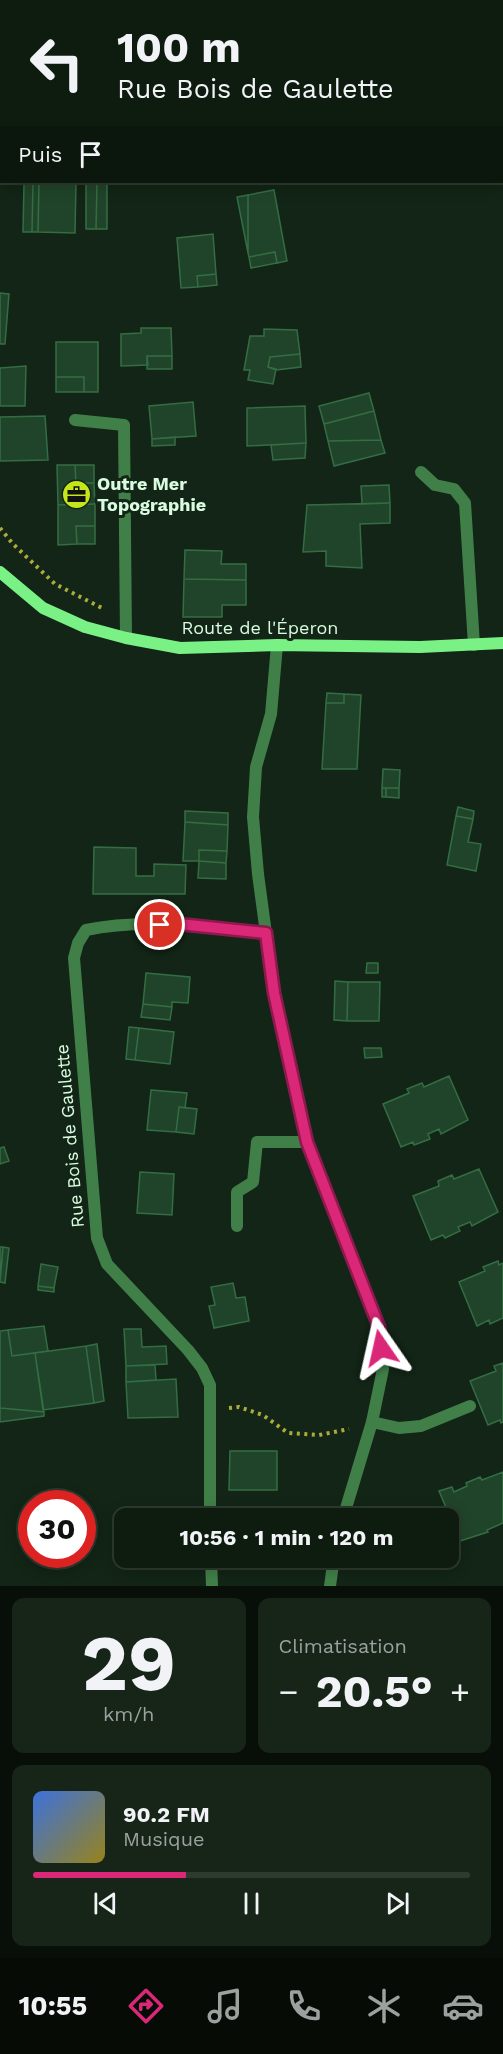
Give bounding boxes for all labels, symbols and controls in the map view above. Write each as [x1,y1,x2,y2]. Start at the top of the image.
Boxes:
text: 100 m [117,23,241,72]
icon: left [18,24,96,102]
text: Rue Bois de Gaulette [117,73,394,105]
icon: arrive [74,138,107,171]
text: Puis [18,142,62,167]
place label: Outre Mer Topographie [97,473,206,515]
office icon: Outre Mer Topographie [60,478,92,510]
street label: Route de l'Éperon [182,617,338,638]
pin [134,899,185,950]
icon: arrive [143,908,176,941]
street label: Rue Bois de Gaulette [51,1043,88,1229]
position arrow [349,1316,413,1380]
speed limit sign: 30 [18,1490,96,1568]
text: 10:56 · 1 min · 120 m [180,1525,393,1550]
text: 29 [81,1617,176,1709]
text: Climatisation [279,1634,407,1658]
text: 20.5° [316,1665,433,1718]
text: − [279,1672,298,1711]
text: + [450,1672,470,1711]
text: km/h [103,1702,155,1726]
text: 90.2 FM [123,1802,210,1827]
text: Musique [123,1827,205,1851]
icon: previous [89,1887,122,1920]
icon: pause [235,1887,268,1920]
icon: next [381,1887,414,1920]
icon: directions [125,1985,167,2027]
icon: music [204,1985,246,2027]
icon: phone [283,1985,325,2027]
icon: climate [363,1985,405,2027]
icon: car [442,1985,484,2027]
text: 10:55 [19,1990,87,2022]

